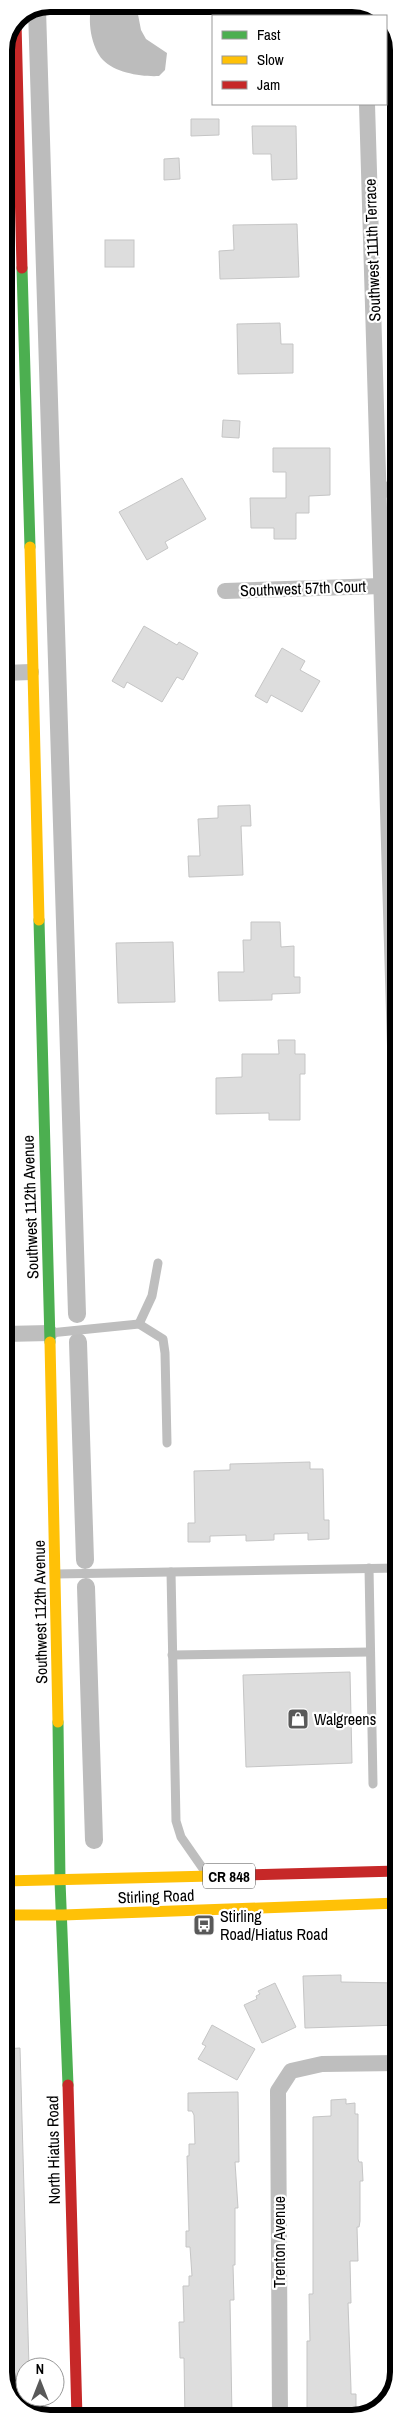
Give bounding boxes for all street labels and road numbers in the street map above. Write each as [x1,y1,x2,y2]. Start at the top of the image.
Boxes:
street label: Southwest 111th Terrace [359,178,385,322]
street label: Southwest 57th Court [240,575,367,601]
street label: Southwest 112th Avenue [16,1135,44,1279]
street label: Southwest 112th Avenue [28,1540,52,1684]
road number: CR 848 [203,1864,255,1888]
street label: Stirling Road [117,1884,195,1908]
street label: North Hiatus Road [41,2095,65,2205]
street label: Trenton Avenue [268,2196,290,2288]

